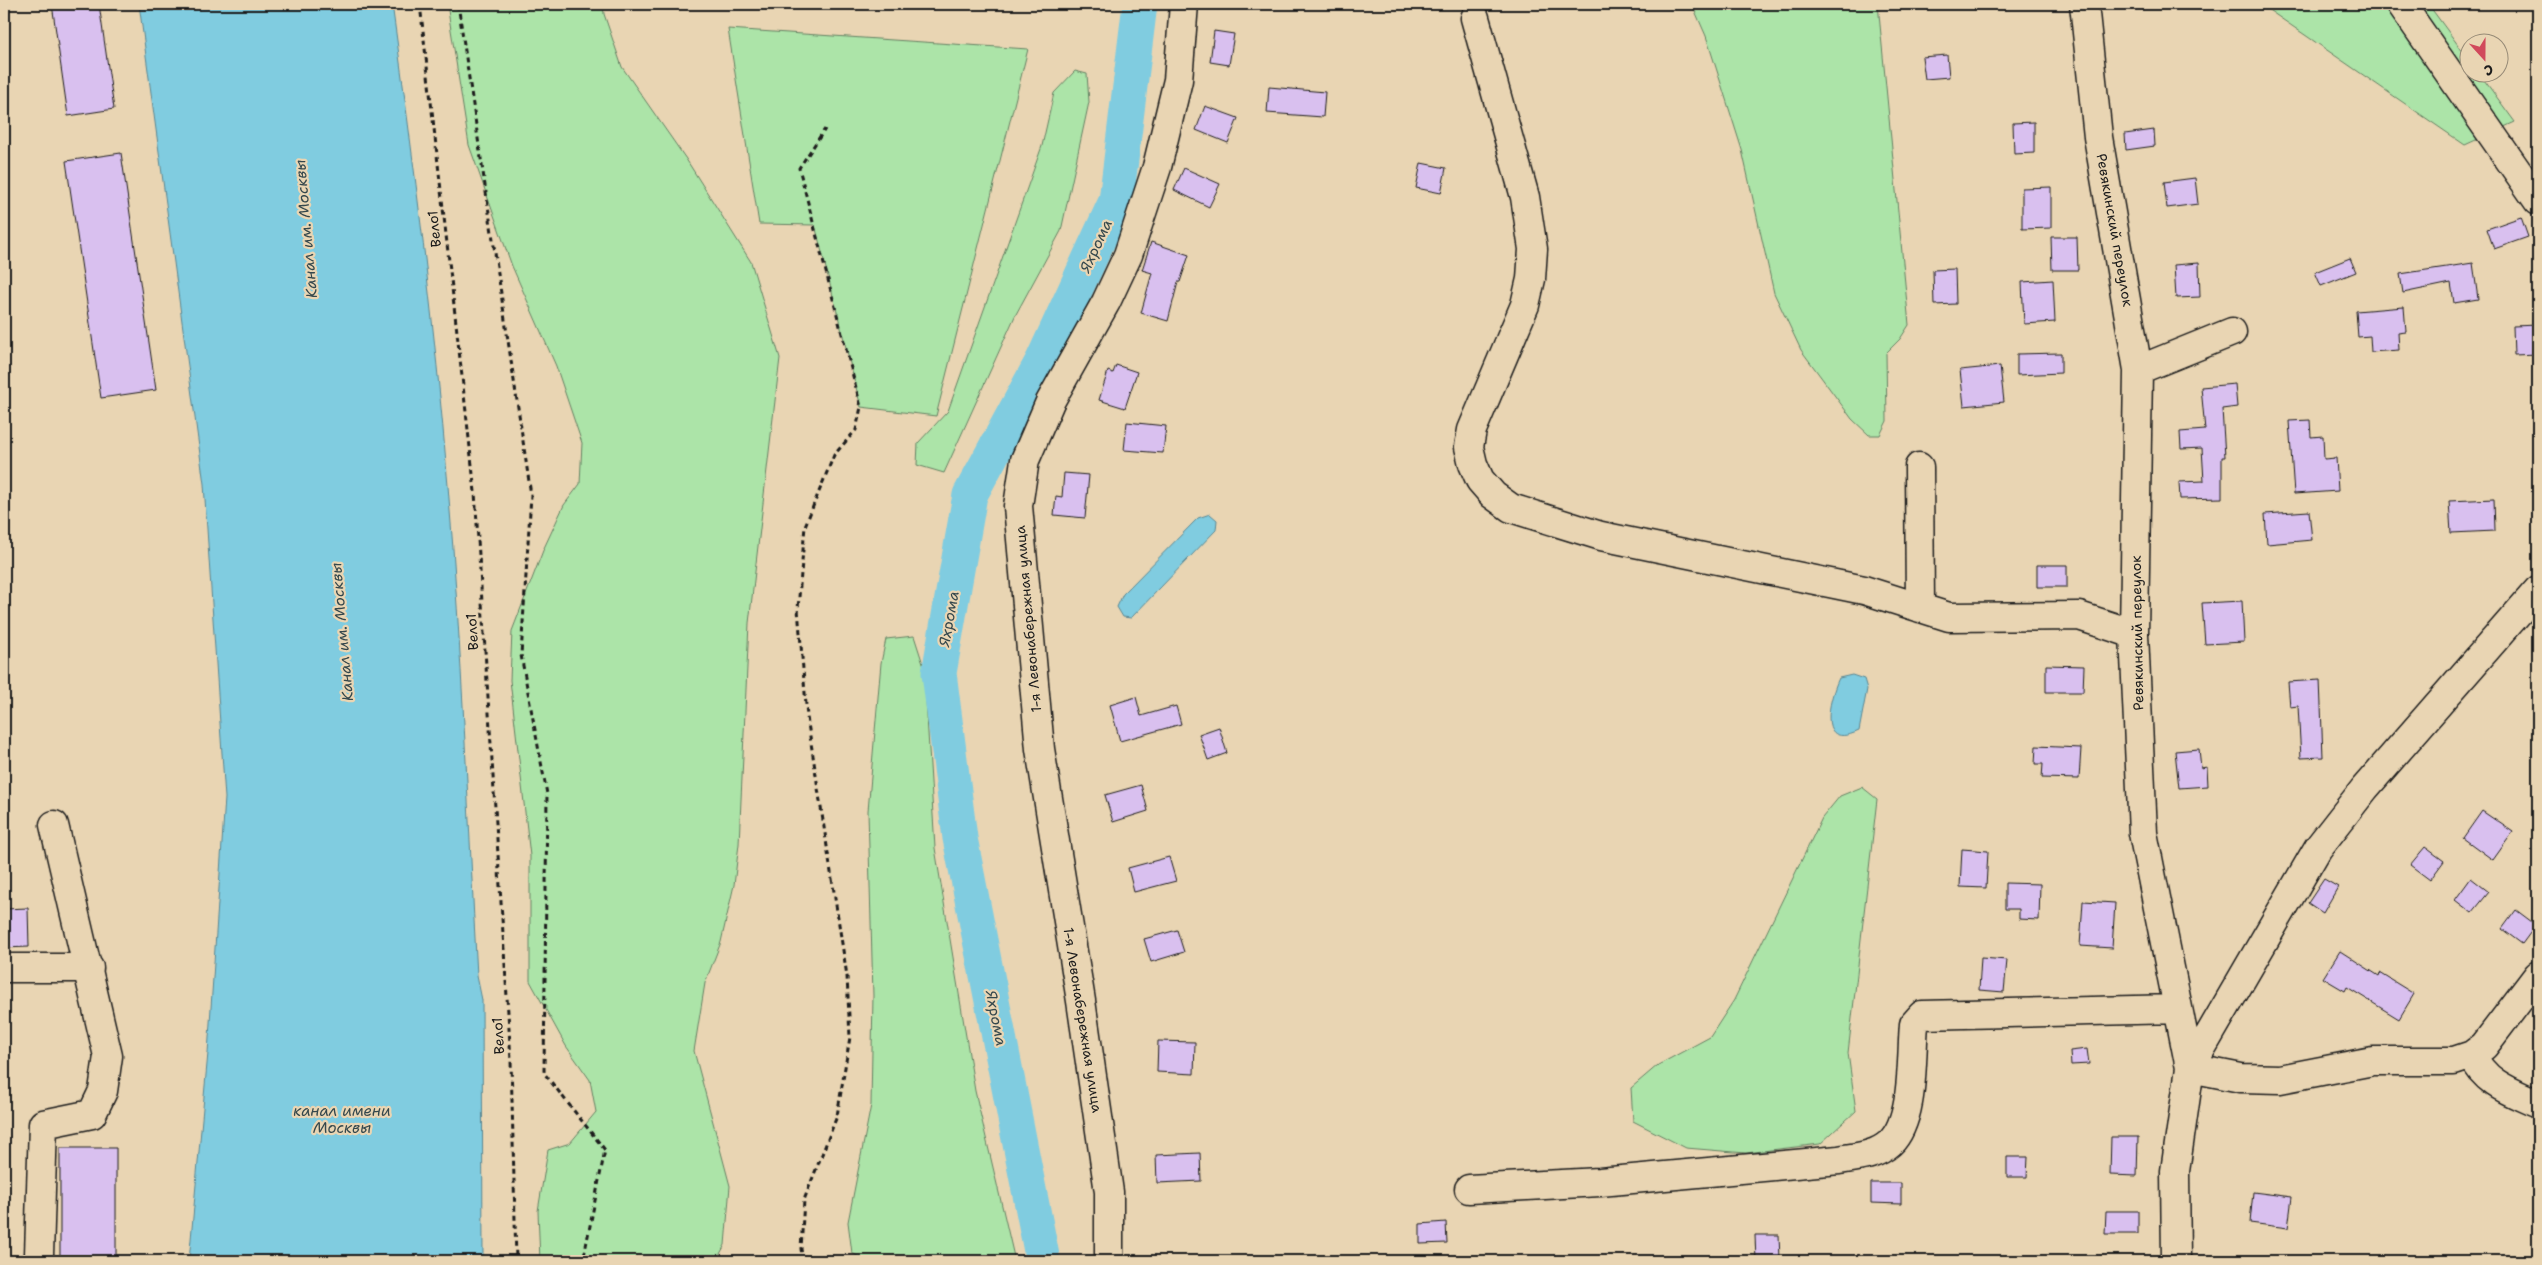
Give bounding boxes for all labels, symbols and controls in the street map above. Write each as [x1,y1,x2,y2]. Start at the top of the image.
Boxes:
north arrow [2460,32,2510,82]
text: С [2481,60,2496,80]
street label: Ревякинский переулок [2093,152,2137,309]
water label: Канал им. Москвы [290,159,322,299]
street label: Вело1 [423,210,445,248]
water label: Яхрома [1075,216,1117,277]
street label: 1-я Левонабережная улица [1011,525,1045,713]
street label: Ревякинский переулок [2127,555,2147,711]
water label: Канал им. Москвы [326,562,358,702]
water label: Яхрома [934,590,964,649]
street label: Вело1 [462,613,482,651]
street label: 1-я Левонабережная улица [1059,926,1107,1114]
water label: Яхрома [981,987,1011,1048]
street label: Вело1 [488,1017,508,1055]
water label: канал имени Москвы [293,1101,391,1138]

